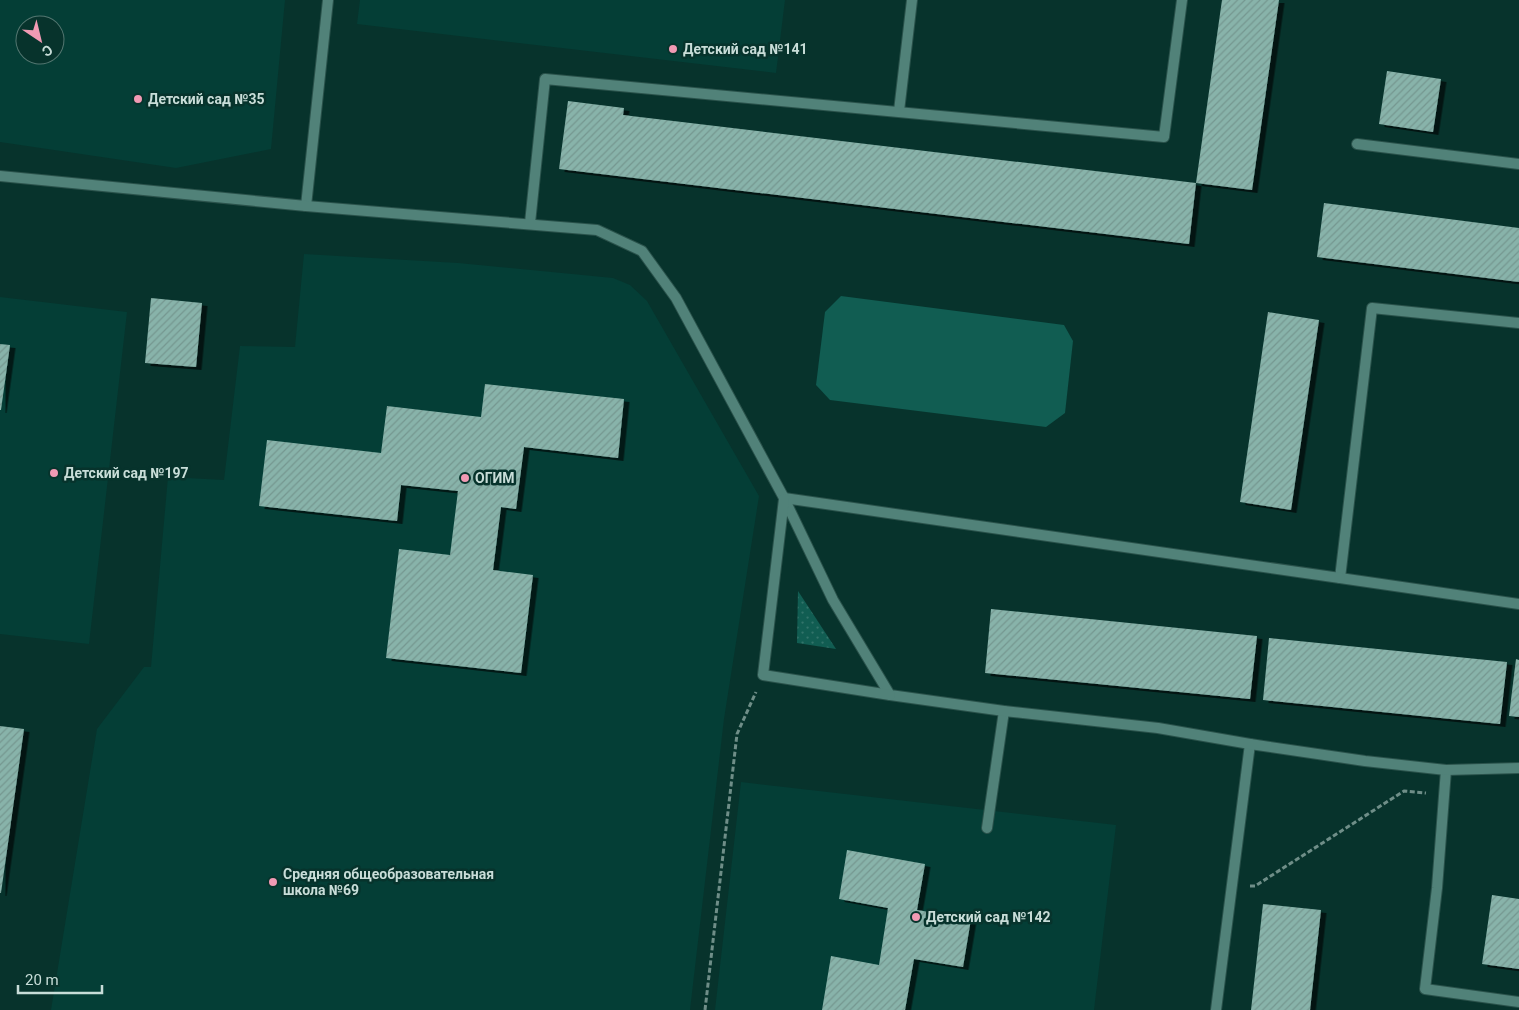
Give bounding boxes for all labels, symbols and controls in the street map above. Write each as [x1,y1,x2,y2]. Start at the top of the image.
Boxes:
north arrow [15,15,65,65]
text: С [39,41,56,60]
place label: Детский сад №141 [683,41,807,57]
marker: Детский сад №141 [667,43,679,55]
place label: Детский сад №35 [148,91,264,107]
marker: Детский сад №35 [132,93,144,105]
place label: Детский сад №197 [64,465,188,481]
marker: Детский сад №197 [48,467,60,479]
place label: ОГИМ [475,470,515,486]
marker: ОГИМ [459,472,471,484]
place label: Средняя общеобразовательная школа №69 [283,866,494,898]
marker: Средняя общеобразовательная школа №69 [267,876,279,888]
place label: Детский сад №142 [926,909,1050,925]
marker: Детский сад №142 [910,911,922,923]
scale bar [18,962,101,994]
text: 20 m [25,971,59,989]

